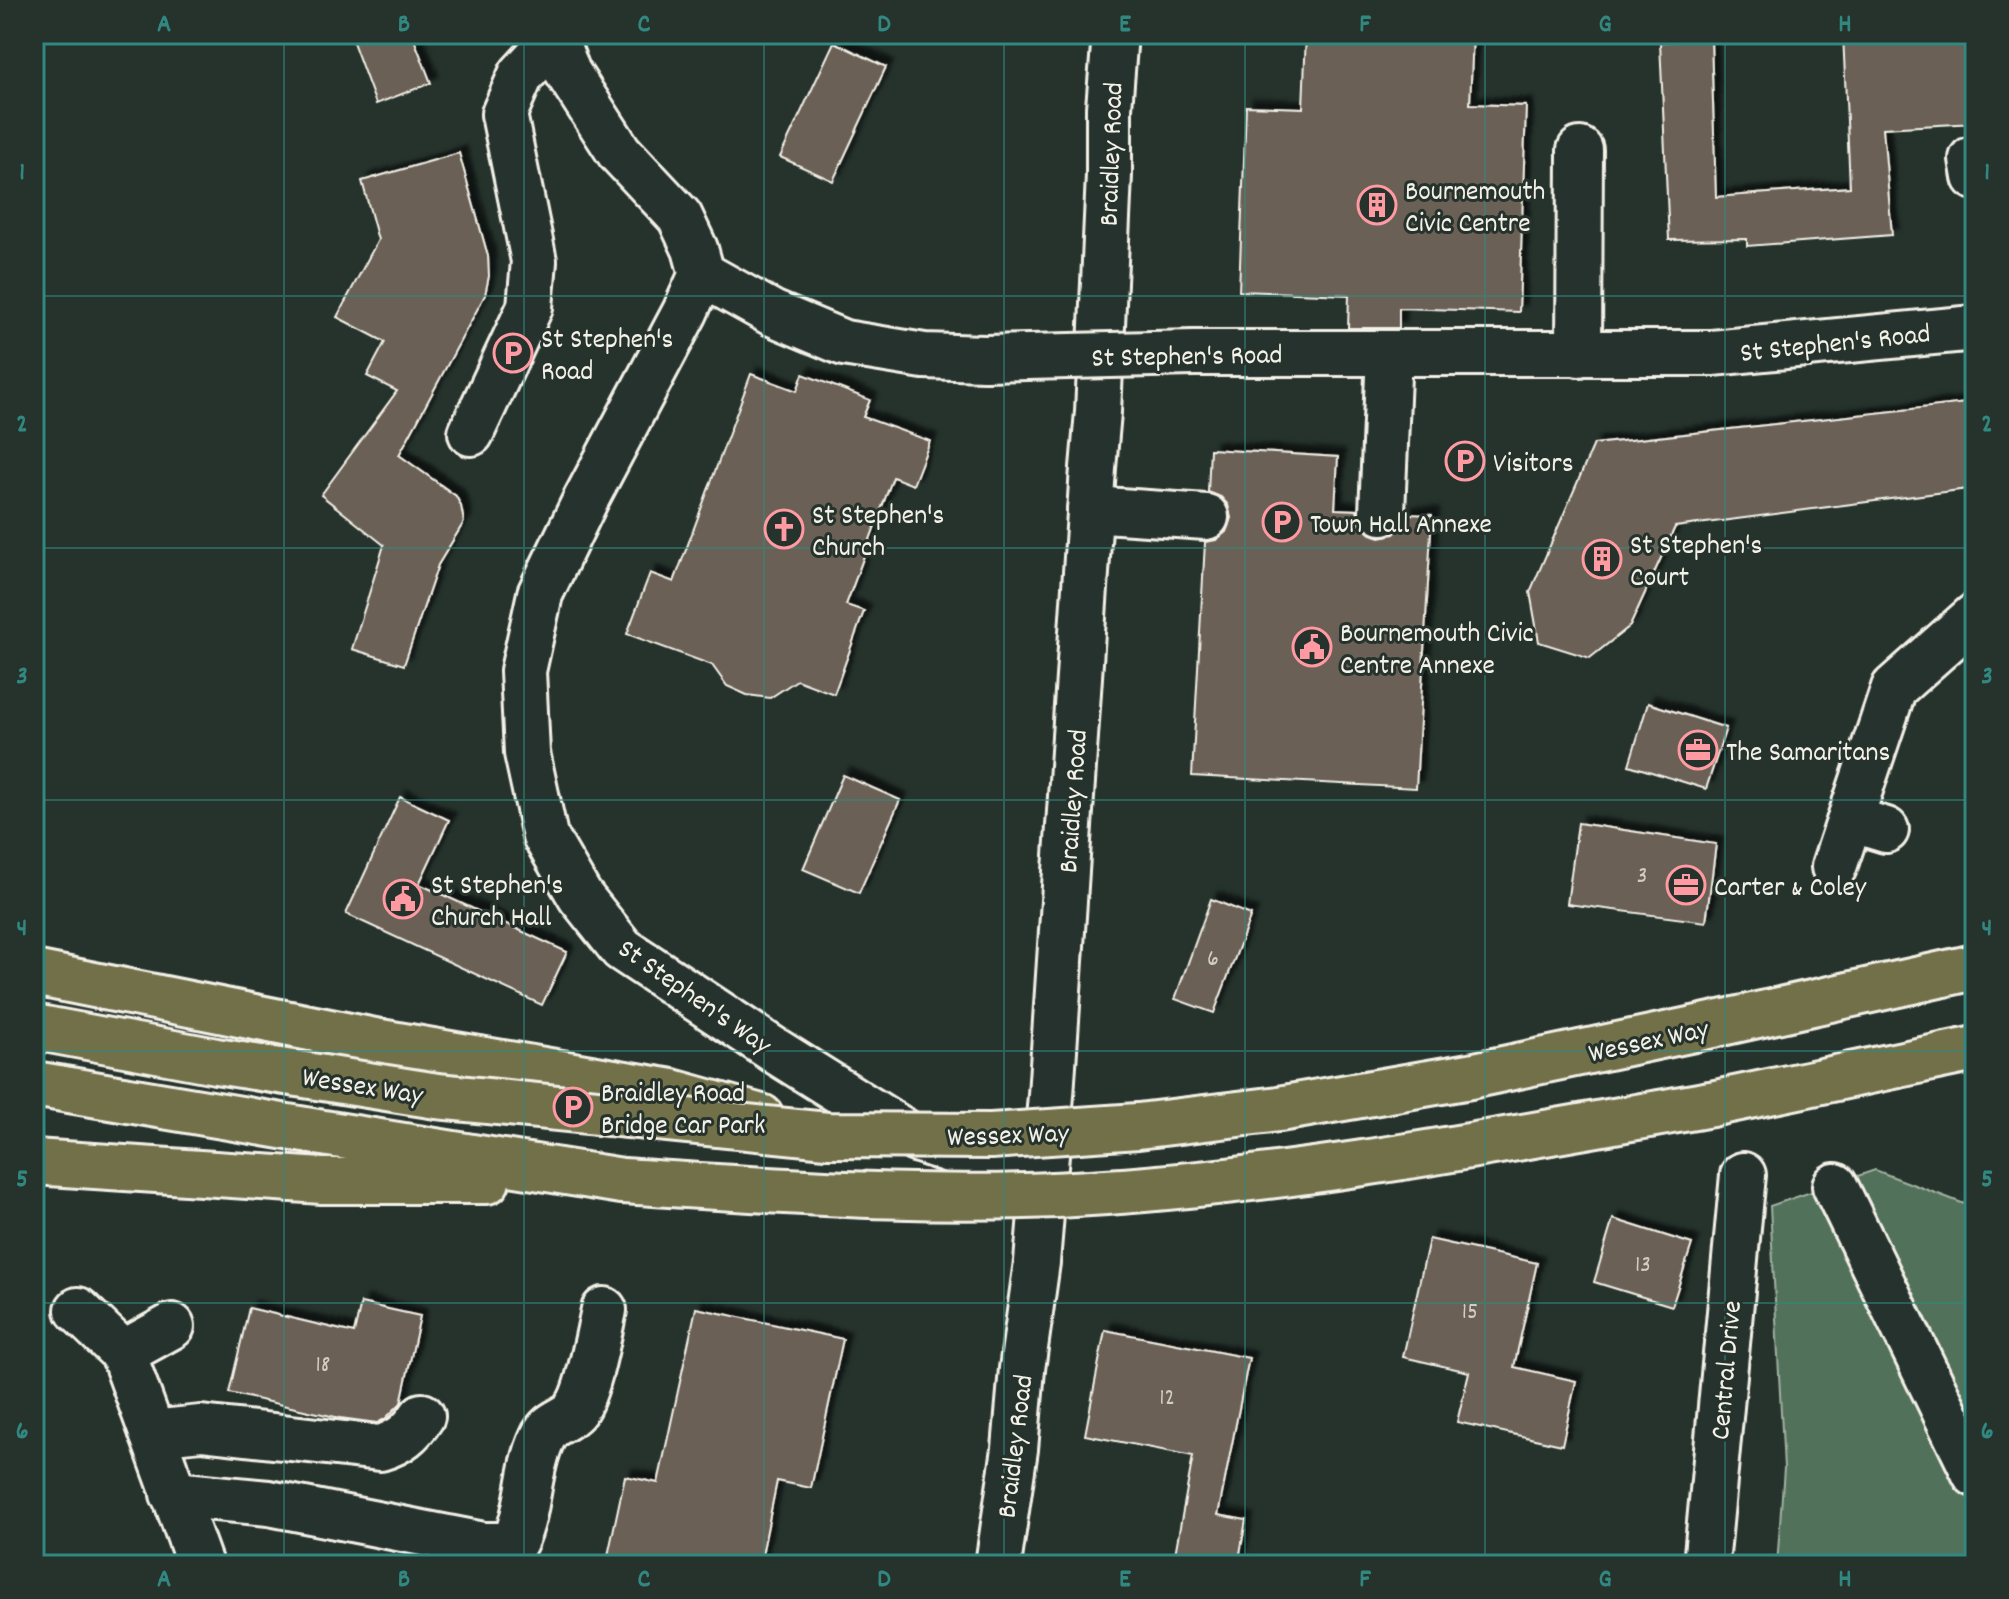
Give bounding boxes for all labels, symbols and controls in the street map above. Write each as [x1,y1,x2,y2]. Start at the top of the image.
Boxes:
text: A [157,7,171,44]
text: B [398,7,410,44]
text: C [638,7,651,44]
text: D [877,7,891,44]
text: E [1119,7,1131,44]
text: F [1359,7,1371,44]
text: G [1598,7,1612,44]
text: H [1838,7,1852,44]
street label: Braidley Road [1091,81,1137,227]
text: 1 [19,155,25,192]
text: 1 [1984,155,1990,192]
place label: Bournemouth Civic Centre [1405,174,1545,246]
building icon: Bournemouth Civic Centre [1356,184,1398,226]
street label: St Stephen's Road [1738,316,1933,376]
place label: St Stephen's Road [541,322,673,394]
parking icon: St Stephen's Road [492,332,534,374]
street label: St Stephen's Road [1091,337,1283,381]
text: 2 [16,407,28,444]
text: 2 [1981,407,1993,444]
parking icon: Visitors [1444,440,1486,482]
place label: Visitors [1493,446,1573,486]
place label: St Stephen's Church [812,498,944,570]
parking icon: Town Hall Annexe [1261,501,1303,543]
place label: Town Hall Annexe [1310,507,1492,547]
church icon: St Stephen's Church [763,508,805,550]
place label: St Stephen's Court [1630,528,1762,600]
building icon: St Stephen's Court [1581,538,1623,580]
place label: Bournemouth Civic Centre Annexe [1340,616,1534,688]
public building icon: Bournemouth Civic Centre Annexe [1291,626,1333,668]
text: 3 [16,659,28,696]
text: 3 [1981,659,1993,696]
street label: Braidley Road [1051,728,1101,875]
office icon: The Samaritans [1677,729,1719,771]
place label: The Samaritans [1726,735,1890,775]
house number: 3 [1637,860,1647,894]
office icon: Carter & Coley [1665,864,1707,906]
place label: St Stephen's Church Hall [431,868,563,940]
place label: Carter & Coley [1714,870,1867,910]
public building icon: St Stephen's Church Hall [382,878,424,920]
text: 4 [17,911,27,948]
text: 4 [1982,911,1992,948]
street label: St Stephen's Way [608,931,779,1067]
house number: 6 [1207,943,1219,977]
street label: Wessex Way [1585,1012,1713,1076]
street label: Wessex Way [299,1060,426,1118]
place label: Braidley Road Bridge Car Park [601,1076,765,1148]
parking icon: Braidley Road Bridge Car Park [552,1086,594,1128]
street label: Wessex Way [947,1116,1070,1160]
text: 5 [16,1162,28,1199]
text: 5 [1981,1162,1993,1199]
house number: 13 [1635,1249,1651,1283]
house number: 15 [1462,1296,1478,1330]
street label: Central Drive [1703,1299,1755,1442]
house number: 18 [316,1349,330,1383]
street label: Braidley Road [989,1373,1047,1521]
house number: 12 [1159,1382,1175,1416]
text: 6 [16,1414,28,1451]
text: 6 [1981,1414,1993,1451]
text: A [157,1562,171,1599]
text: B [398,1562,410,1599]
text: C [638,1562,651,1599]
text: D [877,1562,891,1599]
text: E [1119,1562,1131,1599]
text: F [1359,1562,1371,1599]
text: G [1598,1562,1612,1599]
text: H [1838,1562,1852,1599]

